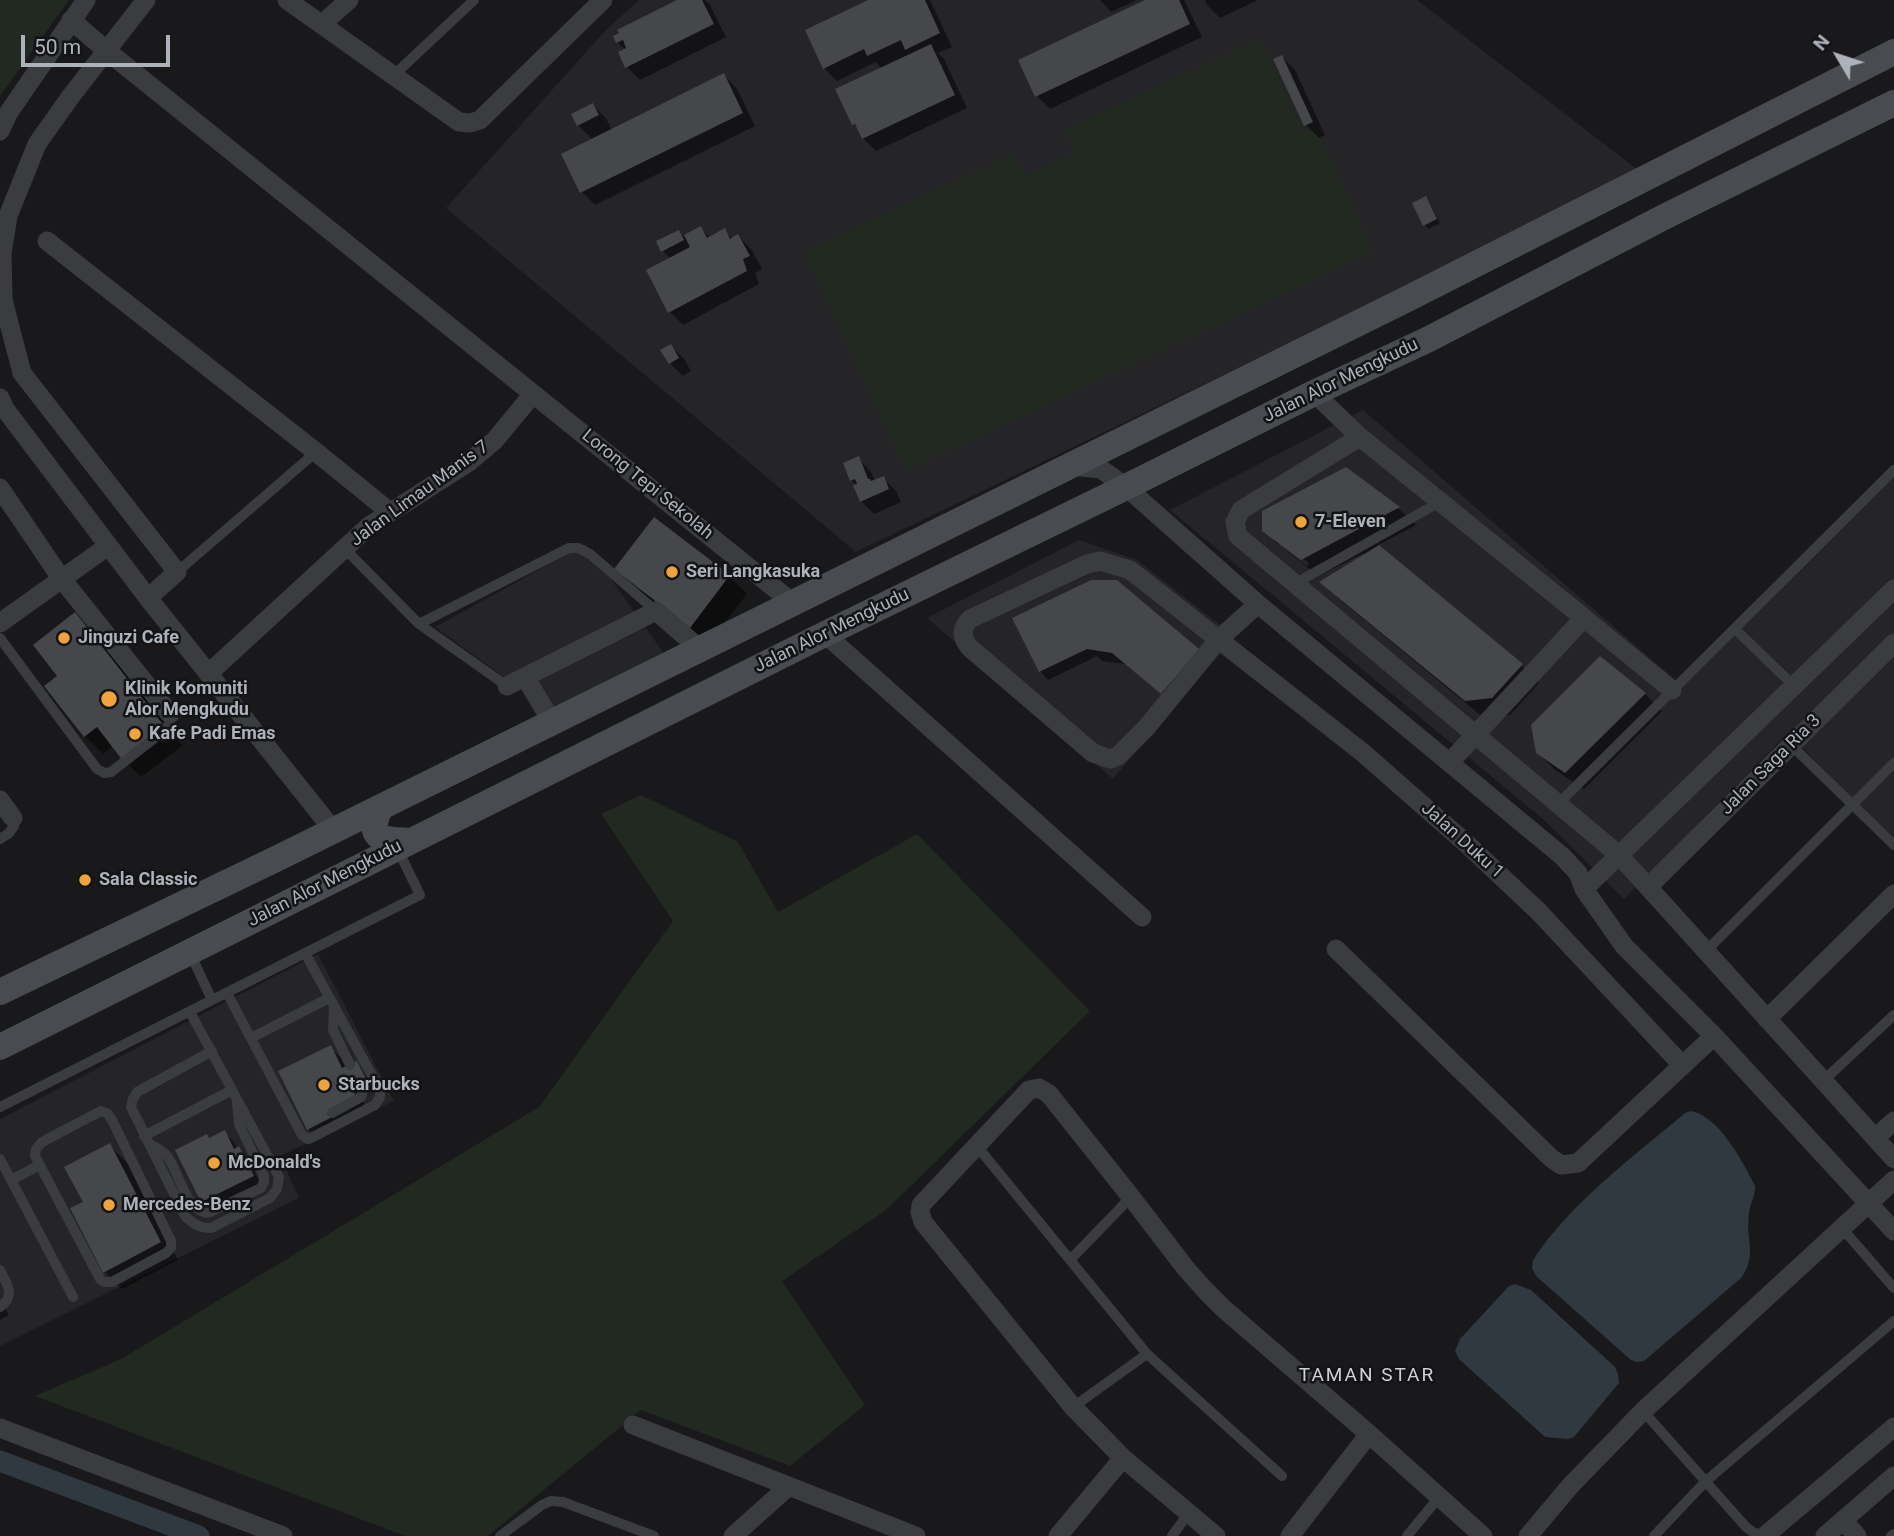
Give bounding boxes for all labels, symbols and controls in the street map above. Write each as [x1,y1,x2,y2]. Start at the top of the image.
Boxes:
scale bar [24,21,173,65]
north arrow [1803,21,1873,91]
text: N [1808,30,1834,55]
text: 50 m [34,35,81,59]
street label: Jalan Alor Mengkudu [1260,334,1422,428]
street label: Lorong Tepi Sekolah [577,425,717,545]
street label: Jalan Limau Manis 7 [346,436,494,552]
place label: 7-Eleven [1315,511,1386,533]
marker: 7-Eleven [1293,514,1309,530]
place label: Seri Langkasuka [686,561,820,583]
marker: Seri Langkasuka [664,564,680,580]
street label: Jalan Alor Mengkudu [751,584,913,678]
place label: Jinguzi Cafe [78,627,179,649]
marker: Jinguzi Cafe [56,630,72,646]
place label: Klinik Komuniti Alor Mengkudu [125,678,249,720]
marker: Klinik Komuniti Alor Mengkudu [99,689,119,709]
street label: Jalan Saga Ria 3 [1716,710,1826,820]
place label: Kafe Padi Emas [149,723,276,745]
marker: Kafe Padi Emas [127,726,143,742]
street label: Jalan Duku 1 [1416,798,1508,884]
street label: Jalan Alor Mengkudu [245,836,405,932]
place label: Sala Classic [99,869,197,891]
marker: Sala Classic [77,872,93,888]
place label: Starbucks [338,1074,420,1096]
marker: Starbucks [316,1077,332,1093]
place label: McDonald's [228,1152,321,1174]
marker: McDonald's [206,1155,222,1171]
place label: Mercedes-Benz [123,1194,251,1216]
marker: Mercedes-Benz [101,1197,117,1213]
district label: TAMAN STAR [1300,1365,1434,1387]

